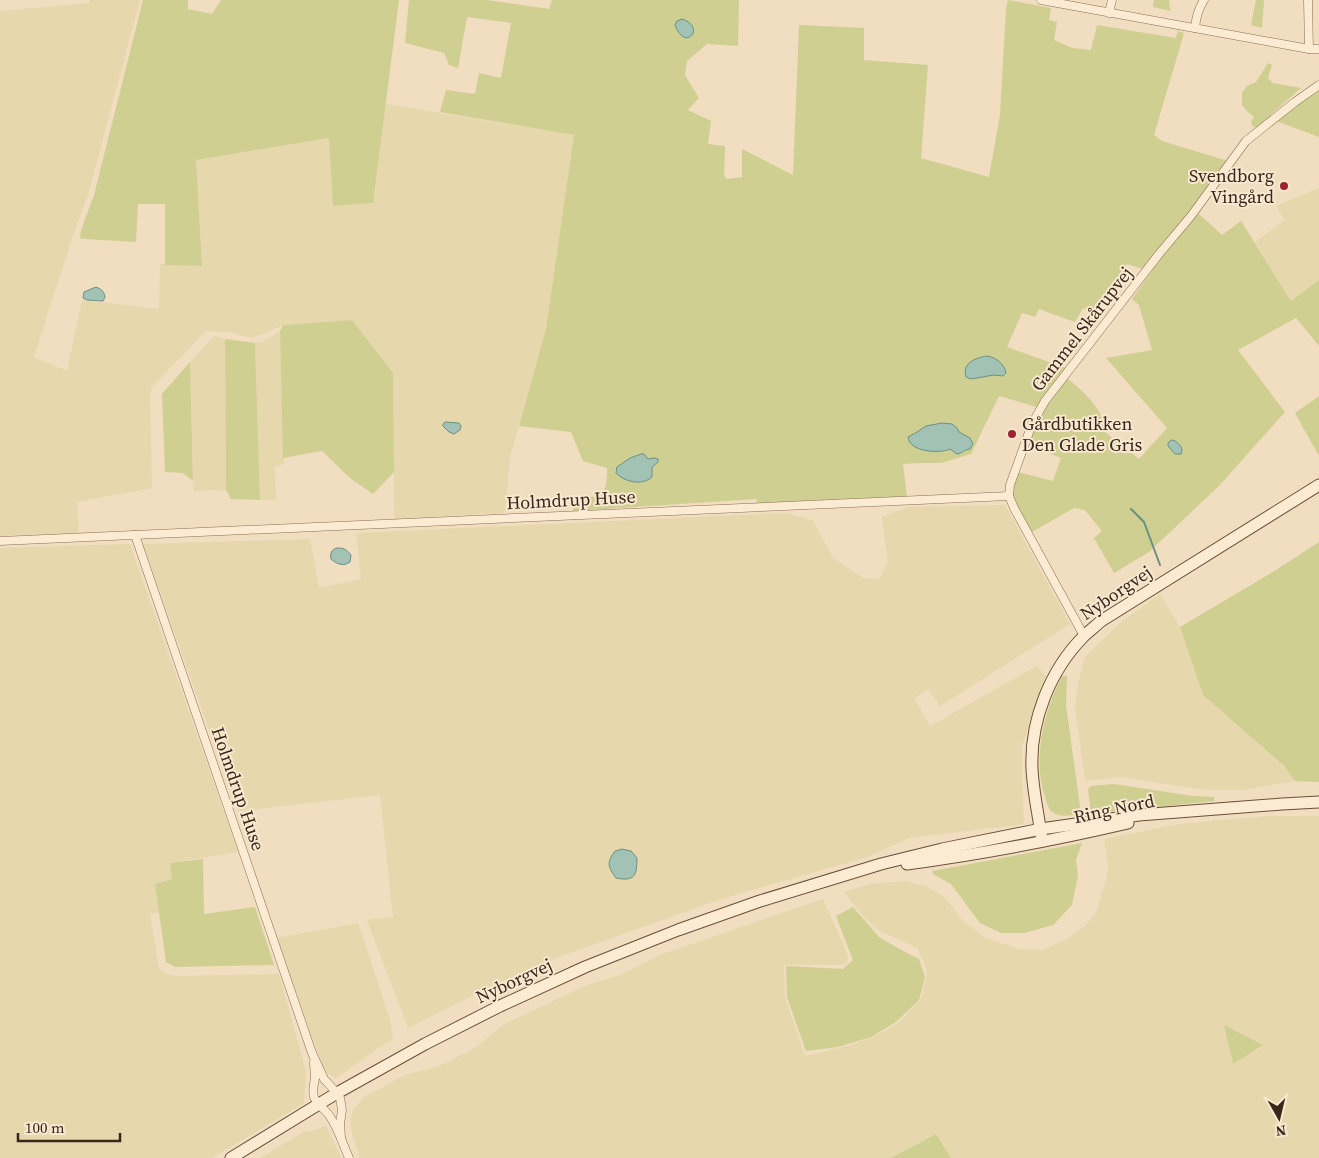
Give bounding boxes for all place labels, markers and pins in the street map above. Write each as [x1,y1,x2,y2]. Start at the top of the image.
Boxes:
place label: Svendborg Vingård [1189,163,1274,209]
marker: Svendborg Vingård [1278,180,1290,192]
place label: Gårdbutikken Den Glade Gris [1022,411,1143,457]
marker: Gårdbutikken Den Glade Gris [1006,428,1018,440]

